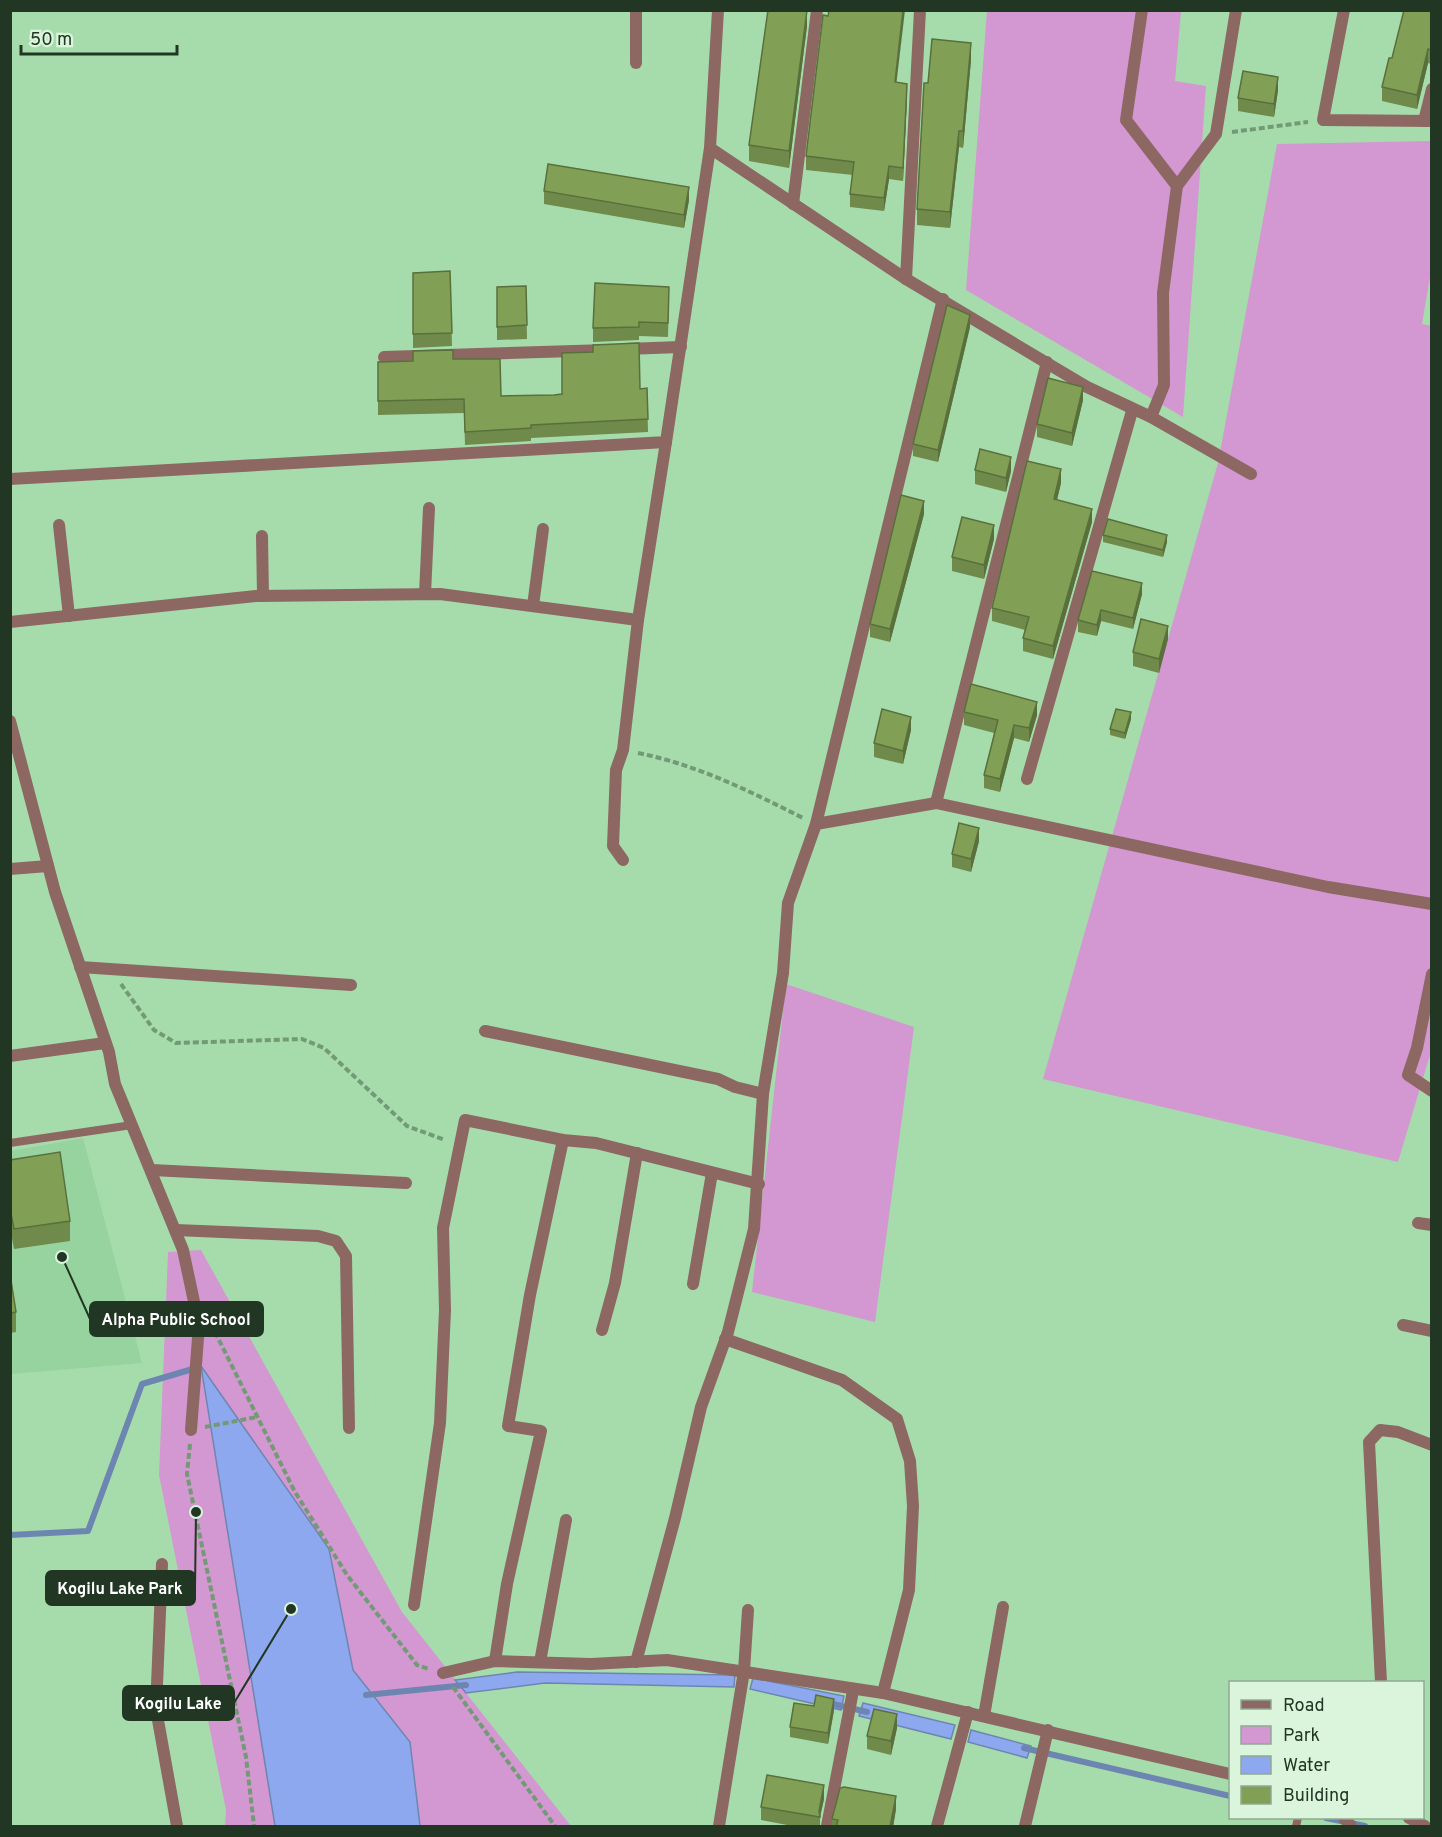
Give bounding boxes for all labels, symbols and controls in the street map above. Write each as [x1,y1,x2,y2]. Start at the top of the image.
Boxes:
scale bar [21,18,177,56]
text: 50 m [30,29,72,52]
callout: Alpha Public School [90,1302,263,1336]
text: Alpha Public School [101,1311,251,1331]
callout: Kogilu Lake Park [46,1571,195,1605]
text: Kogilu Lake Park [57,1580,183,1600]
legend [1229,1681,1424,1819]
callout: Kogilu Lake [123,1686,234,1720]
text: Kogilu Lake [134,1695,222,1715]
text: Road [1283,1695,1325,1718]
text: Park [1283,1725,1320,1748]
text: Water [1283,1755,1330,1778]
text: Building [1283,1785,1349,1808]

